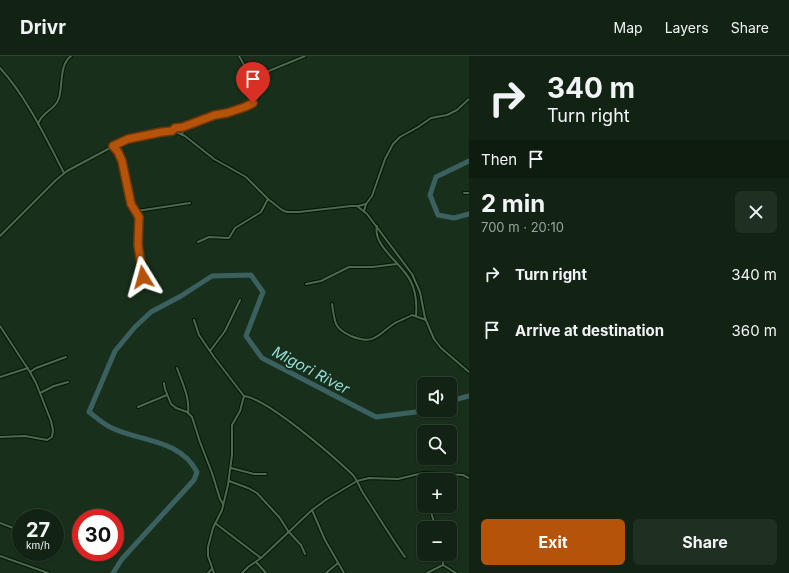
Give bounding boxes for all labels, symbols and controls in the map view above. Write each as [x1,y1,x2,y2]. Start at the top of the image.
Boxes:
text: Drivr [20,16,66,39]
text: Map [614,19,643,36]
text: Layers [665,19,709,36]
text: Share [731,19,769,36]
pin [236,62,270,103]
icon: arrive [242,68,264,90]
text: 340 m [547,71,635,105]
icon: right [481,72,533,124]
text: Turn right [547,105,630,126]
icon: arrive [525,148,547,170]
text: Then [481,150,517,169]
text: 2 min [481,189,545,218]
button: close [735,191,777,233]
text: 700 m · 20:10 [481,219,564,235]
position arrow [122,256,164,298]
icon: right [481,263,503,285]
text: Turn right [515,265,587,284]
text: 340 m [731,265,777,284]
icon: arrive [481,319,503,341]
text: Arrive at destination [515,321,664,340]
text: 360 m [732,321,777,340]
water label: Migori River [269,342,353,398]
map controls [417,377,457,561]
button: sound [417,377,457,417]
button: search [417,425,457,465]
button: + [417,473,457,513]
speed limit sign: 30 [72,509,124,561]
text: 27 [26,518,50,542]
button: Exit [481,519,625,565]
button: Share [633,519,777,565]
button: − [417,521,457,561]
text: km/h [26,539,50,551]

